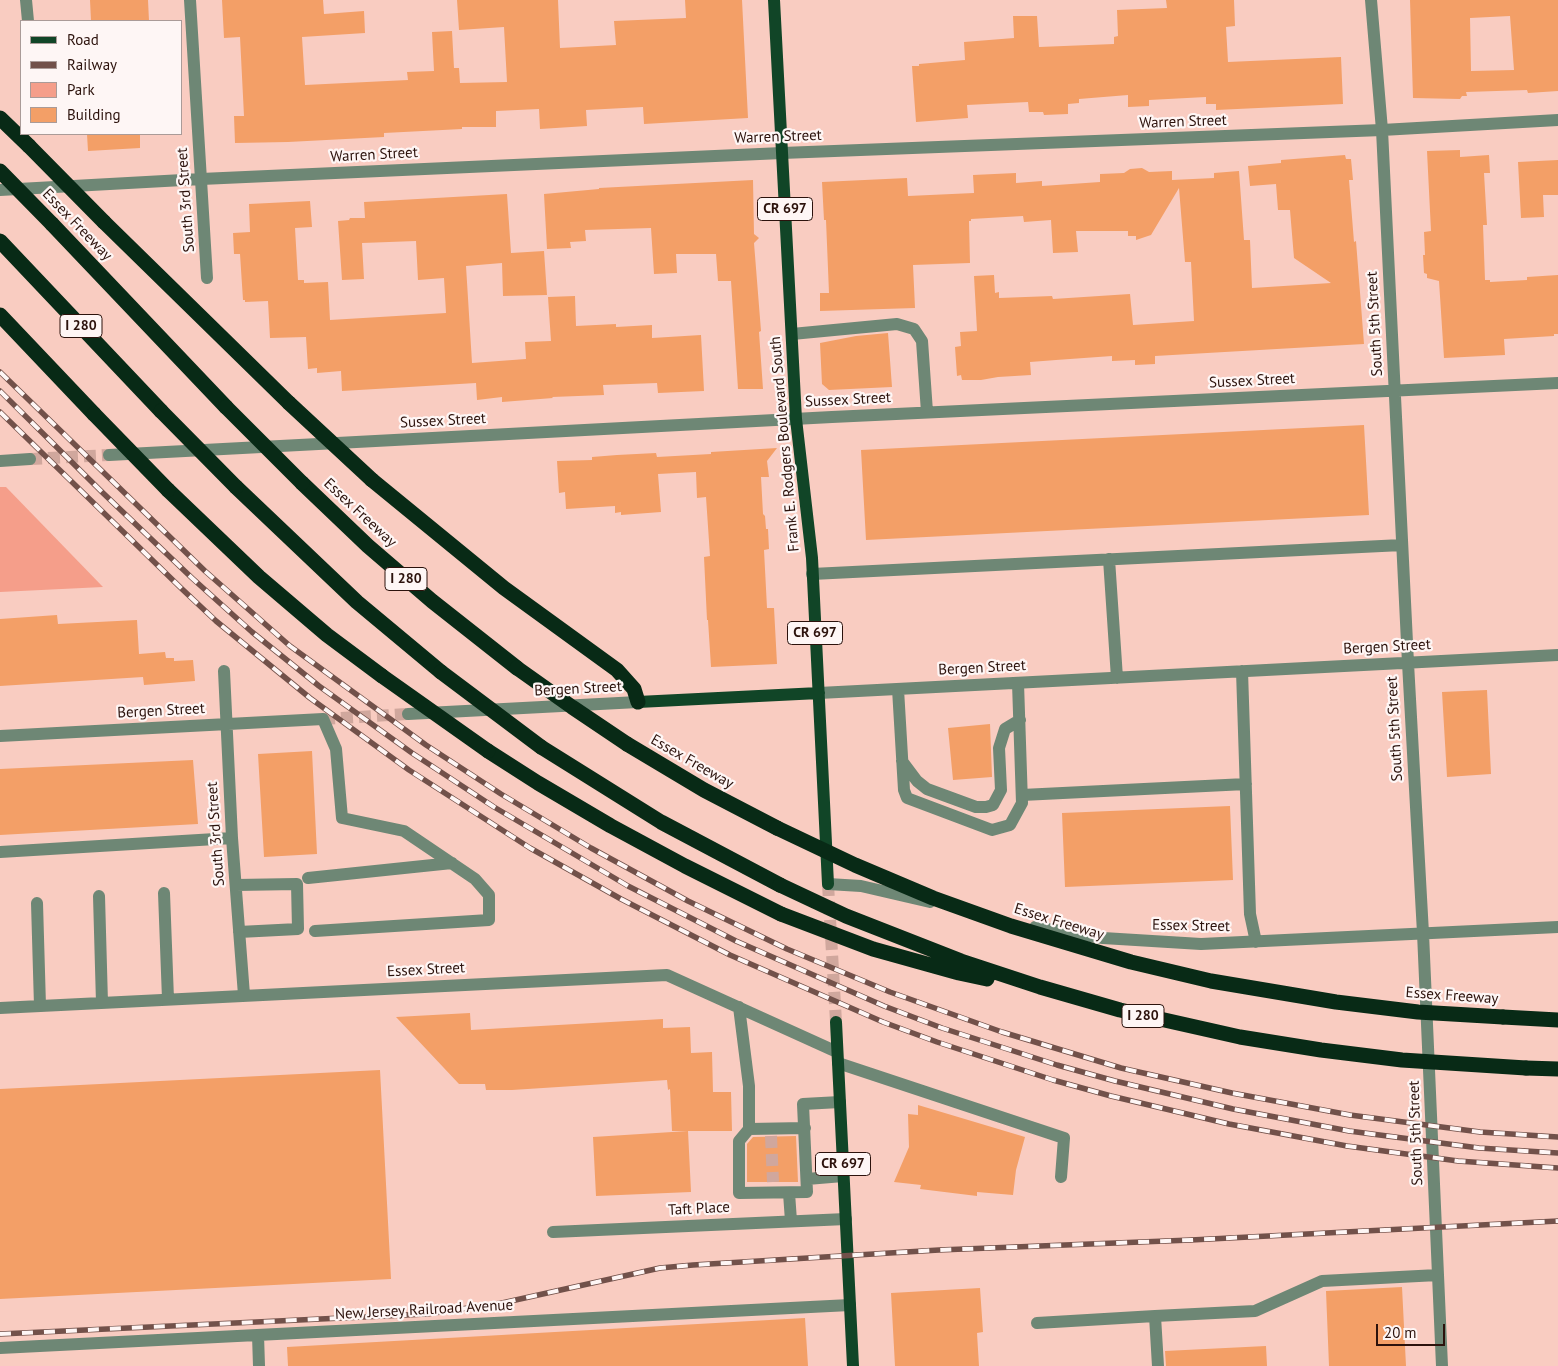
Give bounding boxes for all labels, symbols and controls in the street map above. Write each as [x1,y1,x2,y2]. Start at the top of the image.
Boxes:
legend [20,20,182,135]
text: Road [67,30,99,49]
text: Railway [67,55,117,74]
text: Park [67,80,95,99]
text: Building [67,105,121,124]
street label: Warren Street [1139,111,1227,133]
street label: Warren Street [734,126,822,148]
street label: Warren Street [330,144,418,166]
street label: South 3rd Street [173,147,199,253]
street label: Essex Freeway [38,185,116,265]
road number: CR 697 [758,198,812,220]
street label: South 5th Street [1363,271,1387,377]
road number: I 280 [60,314,102,338]
street label: Frank E. Rodgers Boulevard South [767,336,803,552]
street label: Sussex Street [1209,370,1295,392]
street label: Sussex Street [805,389,891,411]
street label: Sussex Street [400,410,486,432]
street label: Essex Freeway [320,475,400,551]
road number: I 280 [385,568,427,590]
road number: CR 697 [788,622,842,644]
street label: Bergen Street [1343,636,1431,658]
street label: Bergen Street [938,657,1026,679]
street label: South 5th Street [1383,676,1407,782]
street label: Bergen Street [534,678,622,700]
street label: Bergen Street [117,700,205,722]
street label: Essex Freeway [647,731,737,793]
street label: South 3rd Street [203,781,229,887]
street label: Essex Freeway [1012,900,1106,944]
street label: Essex Street [1152,916,1230,936]
street label: Essex Street [387,959,465,981]
street label: Essex Freeway [1405,984,1499,1008]
road number: I 280 [1122,1004,1164,1028]
street label: South 5th Street [1405,1080,1427,1186]
road number: CR 697 [816,1152,870,1176]
street label: Taft Place [668,1198,730,1220]
street label: New Jersey Railroad Avenue [334,1296,514,1324]
scale bar [1378,1314,1447,1346]
text: 20 m [1384,1323,1417,1342]

